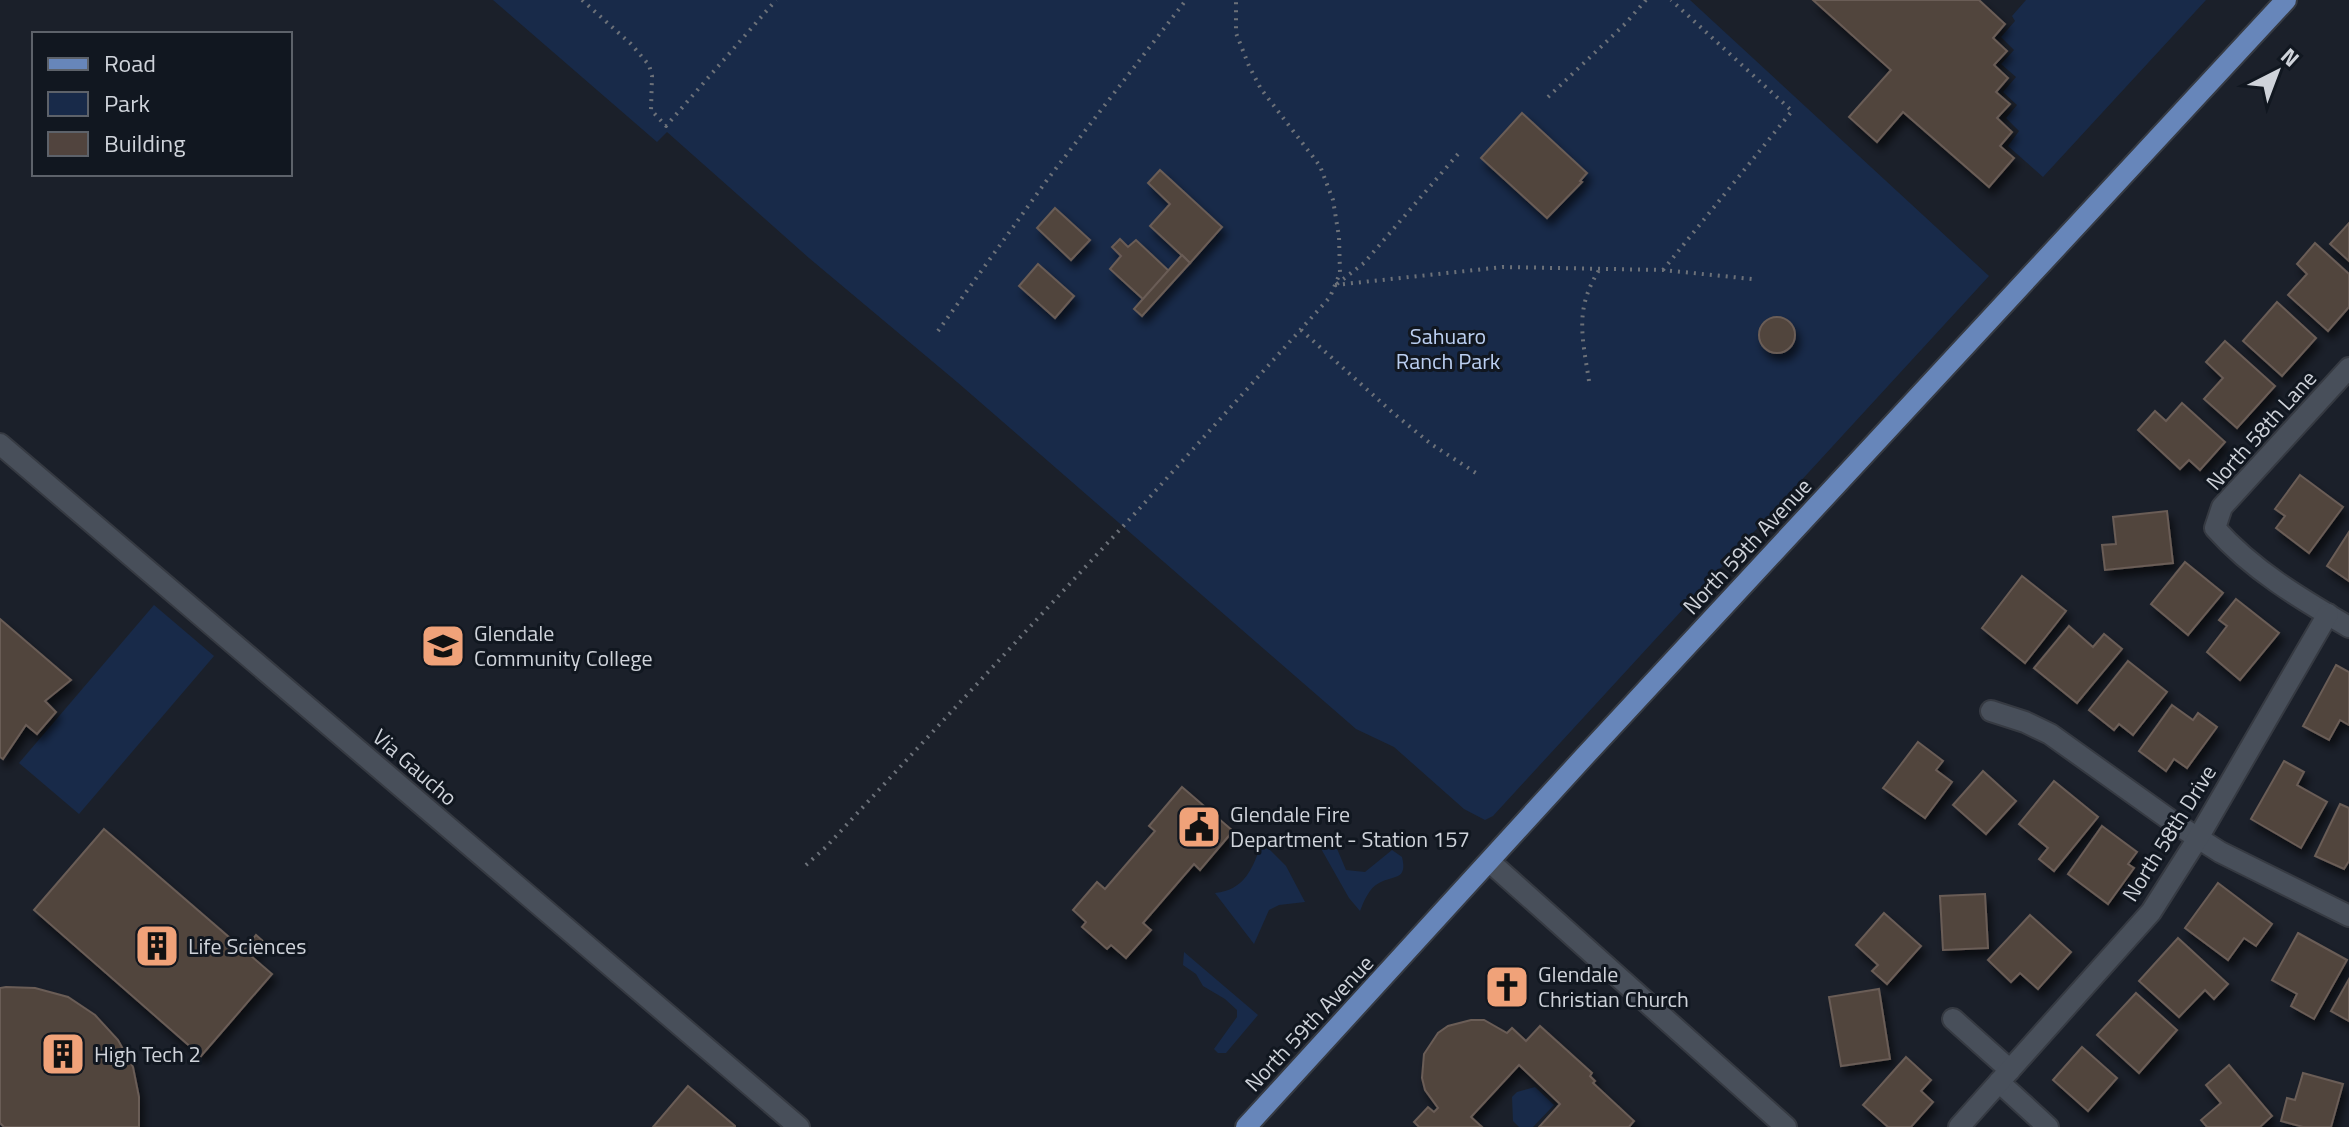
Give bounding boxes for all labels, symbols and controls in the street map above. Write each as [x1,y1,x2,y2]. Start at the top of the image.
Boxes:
legend [32,32,292,176]
north arrow [2237,32,2317,112]
text: N [2273,39,2307,75]
text: Road [104,45,156,81]
text: Park [104,85,150,121]
text: Building [104,125,186,161]
park label: Sahuaro Ranch Park [1396,319,1501,378]
street label: North 58th Lane [2198,362,2324,498]
street label: North 59th Avenue [1674,470,1820,622]
place label: Glendale Community College [474,616,653,675]
school or university icon: Glendale Community College [419,622,467,670]
street label: Via Gaucho [365,720,465,814]
street label: North 58th Drive [2113,758,2225,908]
place label: Glendale Fire Department - Station 157 [1230,797,1470,856]
public building icon: Glendale Fire Department - Station 157 [1175,803,1223,851]
building icon: Life Sciences [133,922,181,970]
place label: Life Sciences [188,929,306,963]
street label: North 59th Avenue [1236,947,1382,1099]
place label: Glendale Christian Church [1538,957,1689,1016]
church icon: Glendale Christian Church [1483,963,1531,1011]
building icon: High Tech 2 [39,1030,87,1078]
place label: High Tech 2 [94,1037,201,1071]

